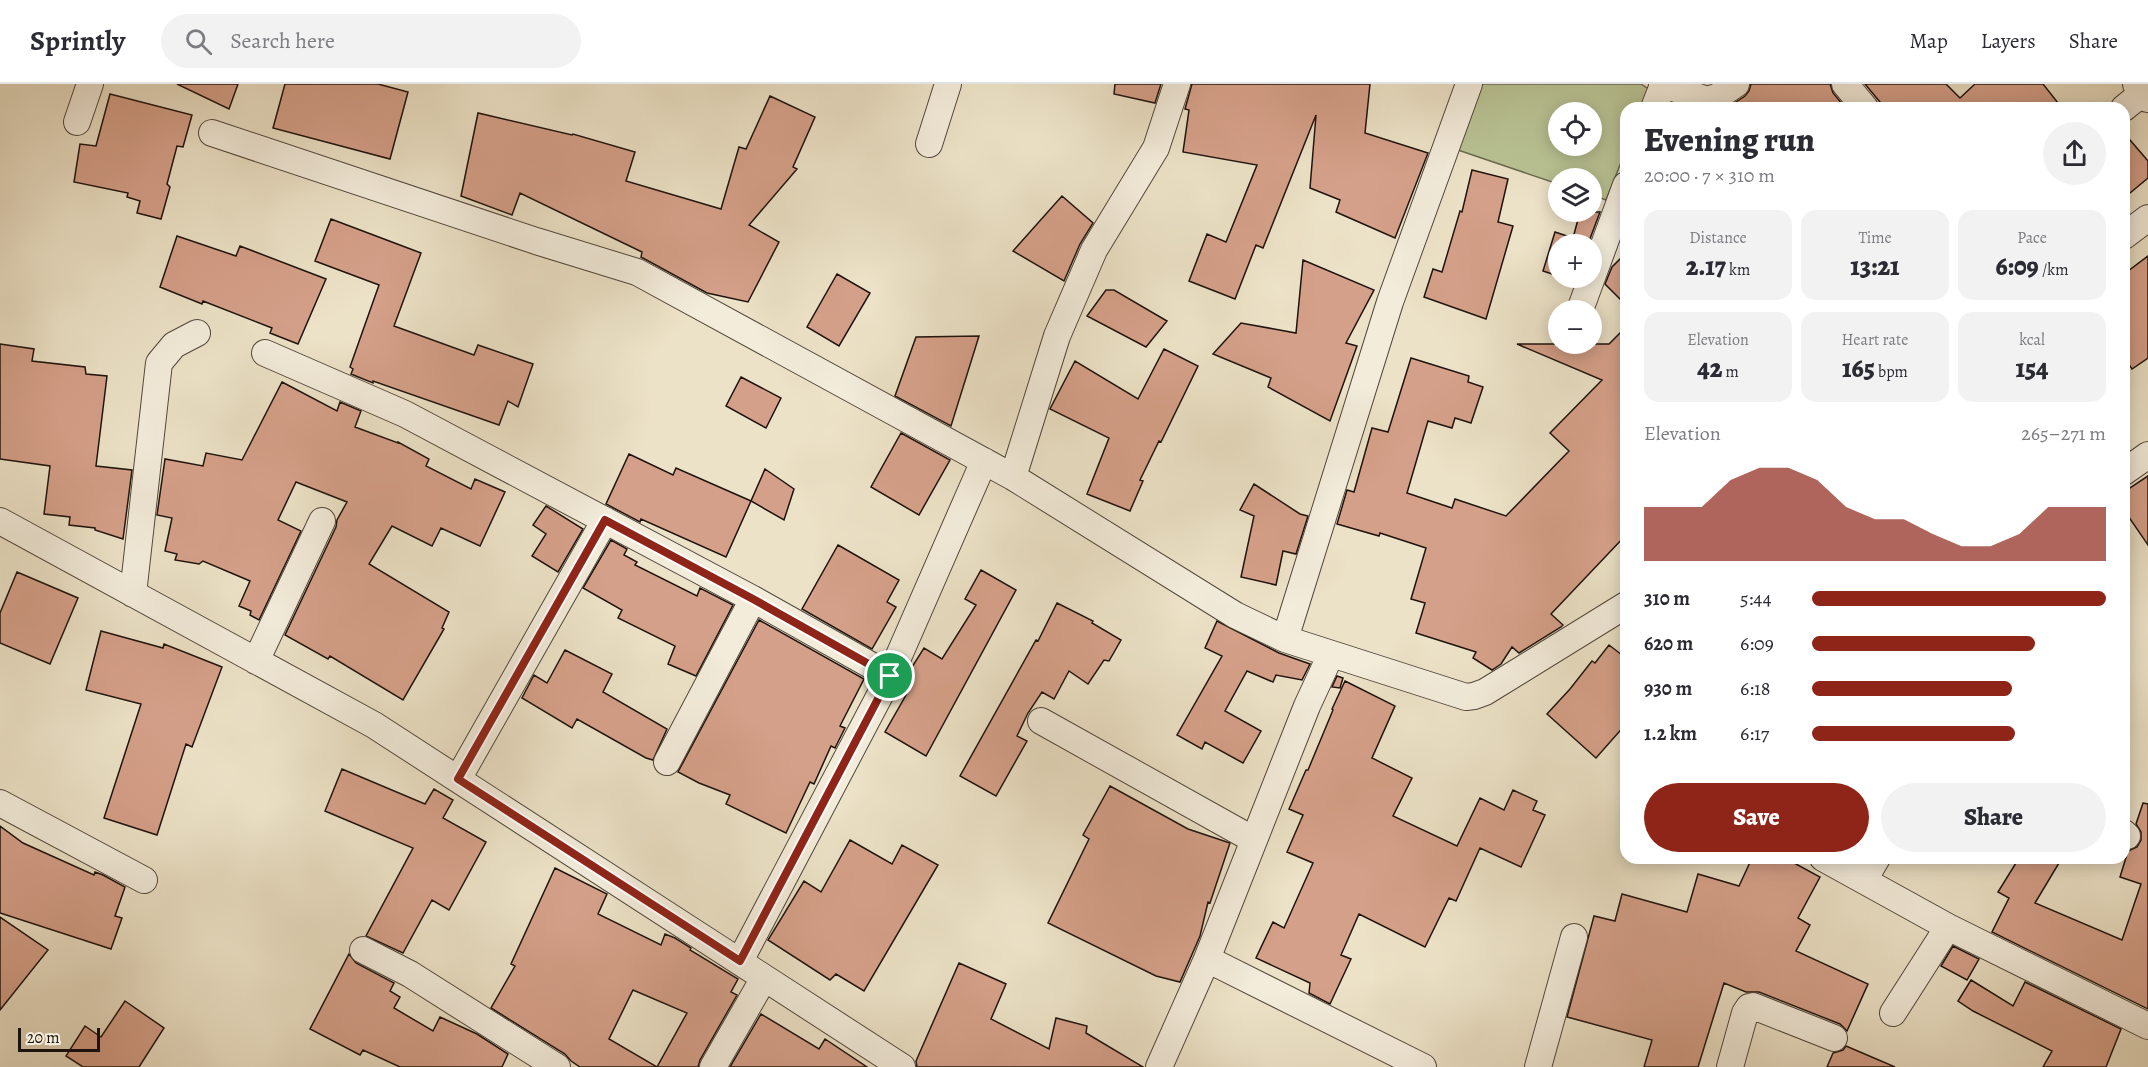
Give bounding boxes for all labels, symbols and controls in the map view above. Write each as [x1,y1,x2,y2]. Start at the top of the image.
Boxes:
search box [161,14,581,68]
text: Sprintly [30,22,125,60]
icon: search [182,25,215,58]
text: Search here [230,26,335,56]
text: Map [1909,27,1948,55]
text: Layers [1981,27,2036,55]
text: Share [2069,27,2118,55]
map controls [1548,102,1602,354]
button: locate [1548,102,1602,156]
text: Evening run [1644,117,1815,162]
button: share [2043,122,2106,185]
text: 20:00 · 7 × 310 m [1644,162,1775,189]
button: layers [1548,168,1602,222]
text: Distance [1689,227,1747,249]
text: Time [1858,227,1892,249]
text: Pace [2017,227,2047,249]
button: + [1548,234,1602,288]
text: 2.17 [1686,249,1726,284]
text: 13:21 [1850,249,1900,284]
text: 6:09 [1996,249,2039,284]
text: km [1726,259,1750,281]
text: /km [2039,259,2068,281]
button: − [1548,300,1602,354]
text: Elevation [1687,329,1749,351]
text: Heart rate [1842,329,1908,351]
text: kcal [2019,329,2045,351]
text: 42 [1697,351,1722,386]
text: 165 [1842,351,1875,386]
text: 154 [2015,351,2049,386]
text: m [1722,361,1739,383]
text: bpm [1875,361,1908,383]
text: Elevation [1644,420,1721,447]
text: 265–271 m [2021,420,2106,447]
text: 310 m [1644,585,1690,612]
text: 5:44 [1740,585,1771,612]
text: 620 m [1644,630,1693,657]
text: 6:09 [1740,630,1774,657]
pin [864,650,915,701]
icon: arrive [873,659,906,692]
text: 930 m [1644,675,1692,702]
text: 6:18 [1740,675,1771,702]
text: 1.2 km [1644,720,1697,747]
text: 6:17 [1740,720,1769,747]
button: Save [1644,783,1869,852]
button: Share [1881,783,2106,852]
scale bar [18,1025,100,1052]
text: 20 m [27,1027,60,1049]

